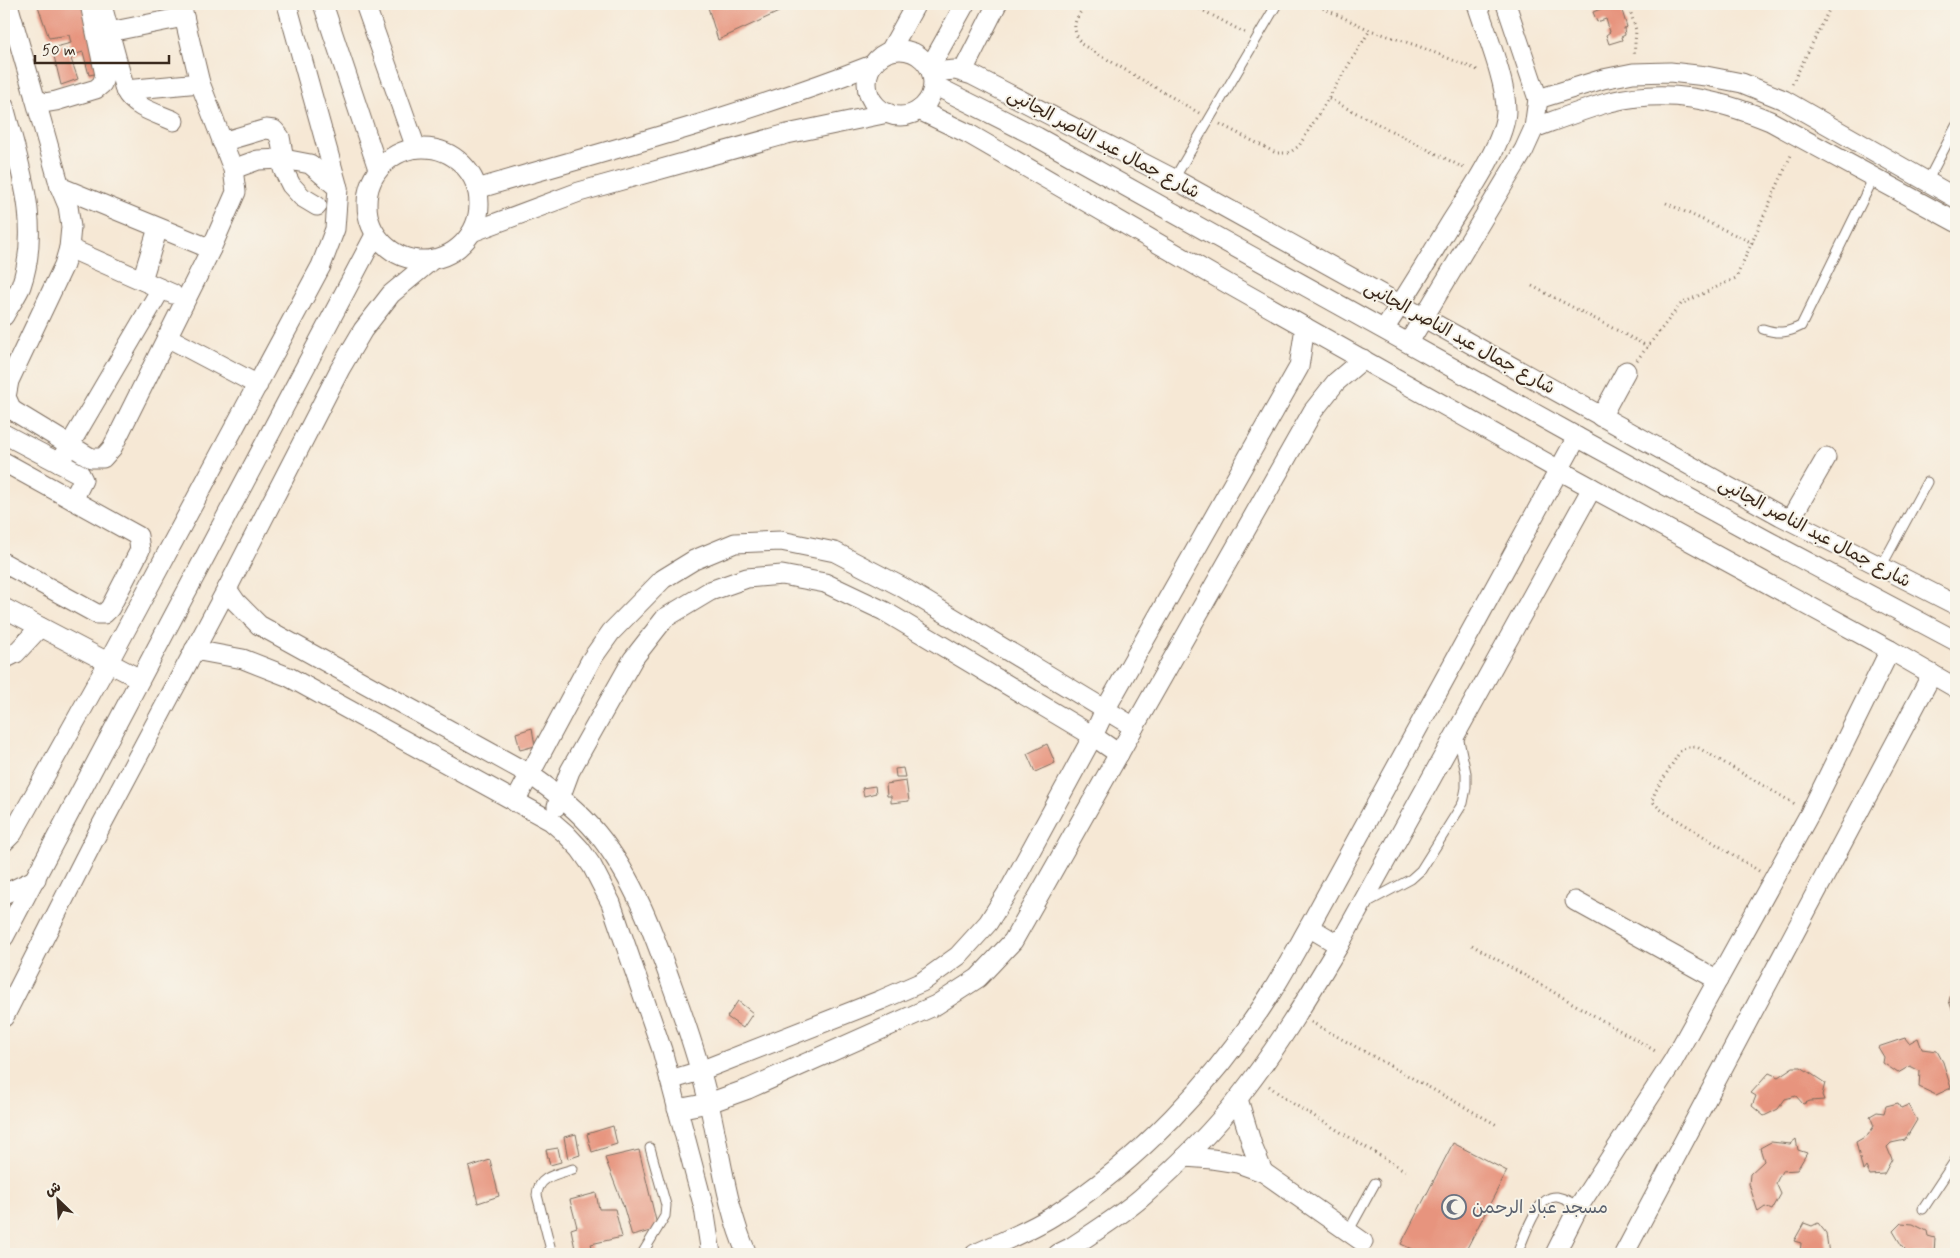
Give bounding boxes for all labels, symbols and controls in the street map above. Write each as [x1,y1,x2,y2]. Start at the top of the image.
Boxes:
scale bar [35,32,169,64]
text: 50 m [42,41,76,61]
street label: شارع جمال عبد الناصر الجانبى [1003,83,1204,205]
street label: شارع جمال عبد الناصر الجانبى [1360,275,1559,400]
street label: شارع جمال عبد الناصر الجانبى [1714,472,1915,594]
north arrow [32,1176,82,1226]
text: ش [42,1178,64,1201]
mosque icon: مسجد عباد الرحمن [1441,1194,1467,1220]
place label: مسجد عباد الرحمن [1472,1196,1608,1220]

